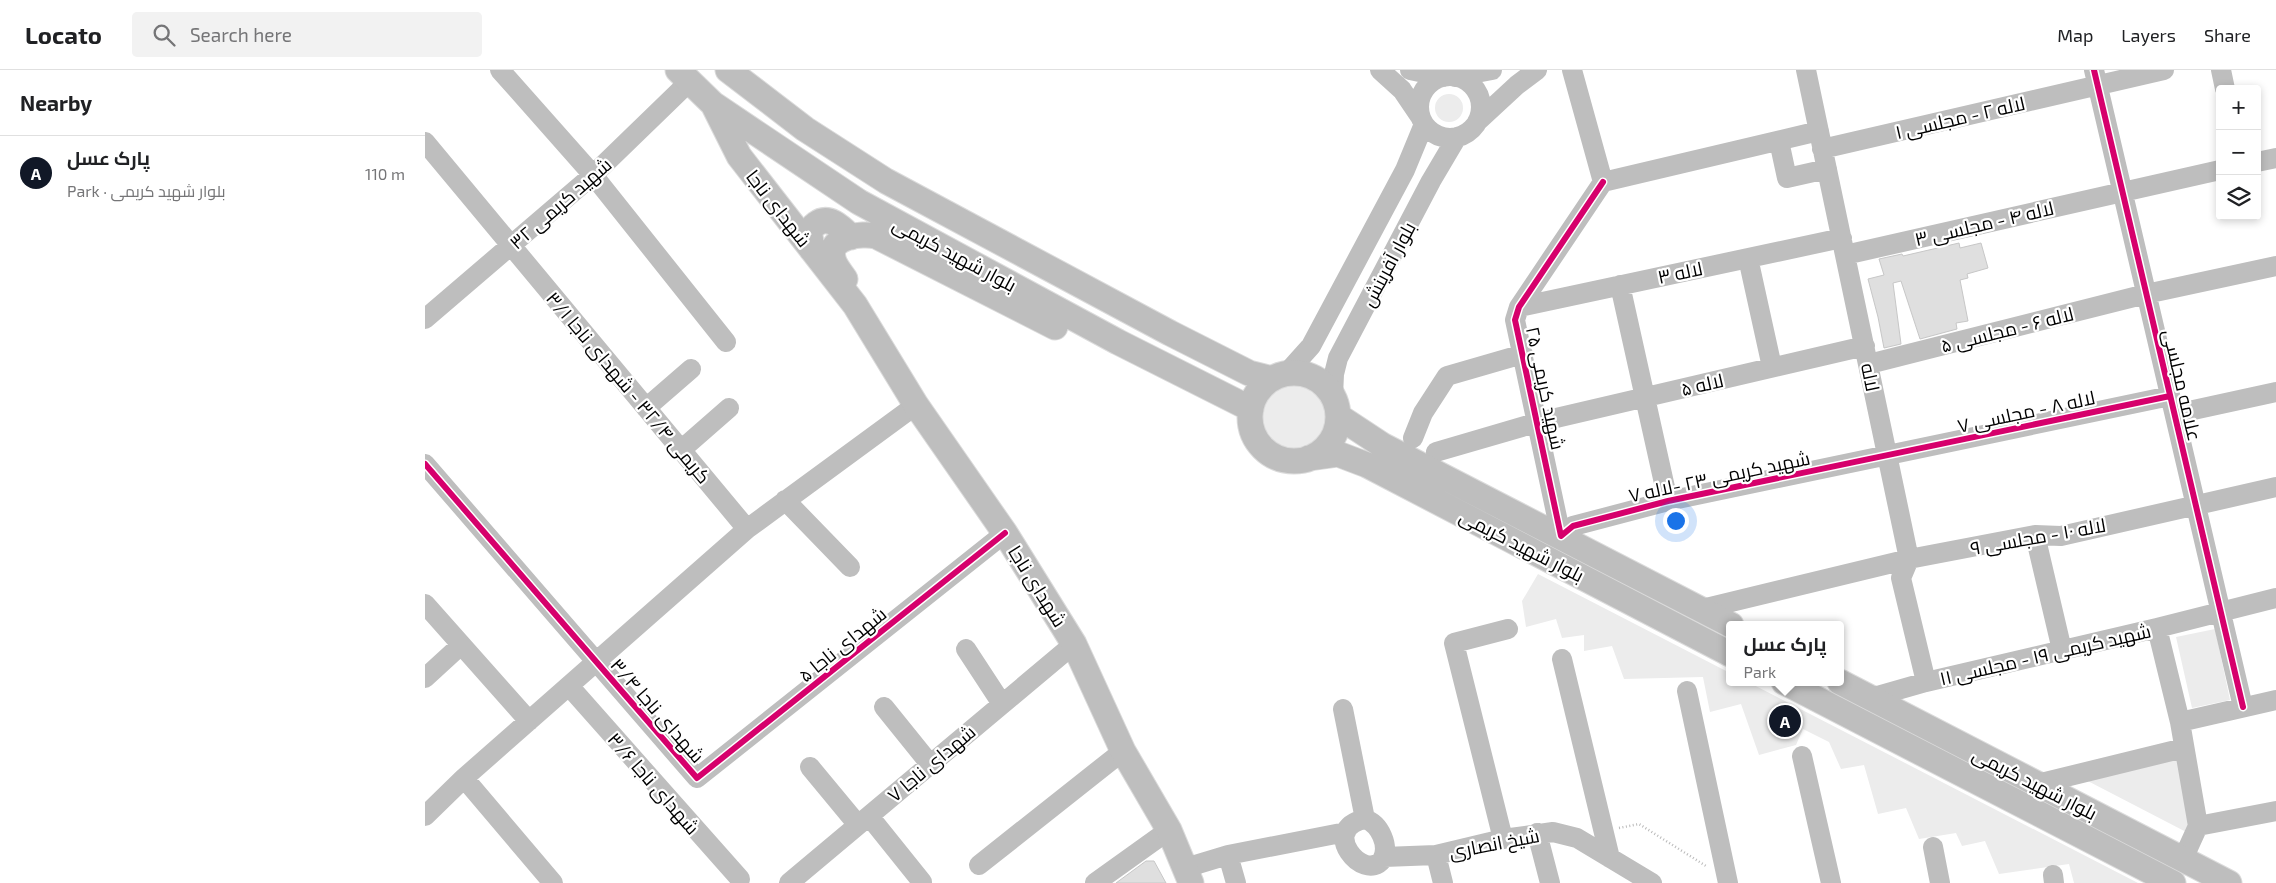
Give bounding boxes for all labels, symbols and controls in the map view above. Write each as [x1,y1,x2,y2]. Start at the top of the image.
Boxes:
search box [132,12,482,57]
text: Locato [25,20,102,49]
icon: search [150,21,178,49]
text: Search here [190,23,292,46]
text: Map [2057,24,2093,46]
text: Layers [2121,24,2176,46]
text: Share [2204,24,2251,46]
map controls [2216,85,2261,220]
button: + [2216,85,2261,130]
text: Nearby [20,90,92,115]
street label: لاله ۲ - مجلسی ۱ [1893,91,2027,144]
button: − [2216,130,2261,175]
text: پارک عسل [67,146,150,169]
street label: شهید کریمی ۳۲ [504,152,616,254]
text: A [31,164,41,183]
text: 110 m [365,164,405,183]
street label: شهدای ناجا [741,165,816,252]
button: layers [2216,175,2261,220]
text: Park · بلوار شهید کریمی [67,181,226,200]
street label: لاله ۴ - مجلسی ۳ [1912,196,2056,251]
street label: بلوار شهید کریمی [889,212,1021,297]
street label: بلوار آفرینش [1356,218,1421,311]
street label: لاله ۳ [1655,256,1705,288]
street label: کریمی ۳۲/۴ - شهدای ناجا ۳/۱ [541,286,716,488]
street label: لاله ۶ - مجلسی ۵ [1938,301,2076,358]
street label: شهید کریمی ۲۵ [1521,324,1570,452]
street label: علامه مجلسی [2158,327,2207,443]
street label: لاله [1857,361,1885,393]
street label: لاله ۵ [1678,368,1726,400]
street label: لاله ۸ - مجلسی ۷ [1955,385,2097,438]
street label: شهید کریمی ۲۳ -لاله ۷ [1626,446,1812,507]
street label: بلوار شهید کریمی [1455,504,1588,587]
your location [1663,508,1689,534]
street label: لاله ۱۰ - مجلسی ۹ [1969,513,2108,560]
street label: شهدای ناجا [1003,541,1072,631]
street label: شهدای ناجا ۵ [793,602,891,687]
street label: شهید کریمی ۱۹ - مجلسی ۱۱ [1937,618,2153,690]
popup [1726,621,1844,686]
text: پارک عسل [1744,632,1826,655]
street label: شهدای ناجا ۳/۴ [606,653,710,768]
text: Park [1744,662,1776,681]
pin: A [1769,702,1801,740]
street label: شهدای ناجا ۷ [882,720,980,807]
street label: شهدای ناجا ۳/۶ [603,727,705,839]
street label: بلوار شهید کریمی [1968,742,2101,825]
street label: شیخ انصاری [1447,823,1542,866]

